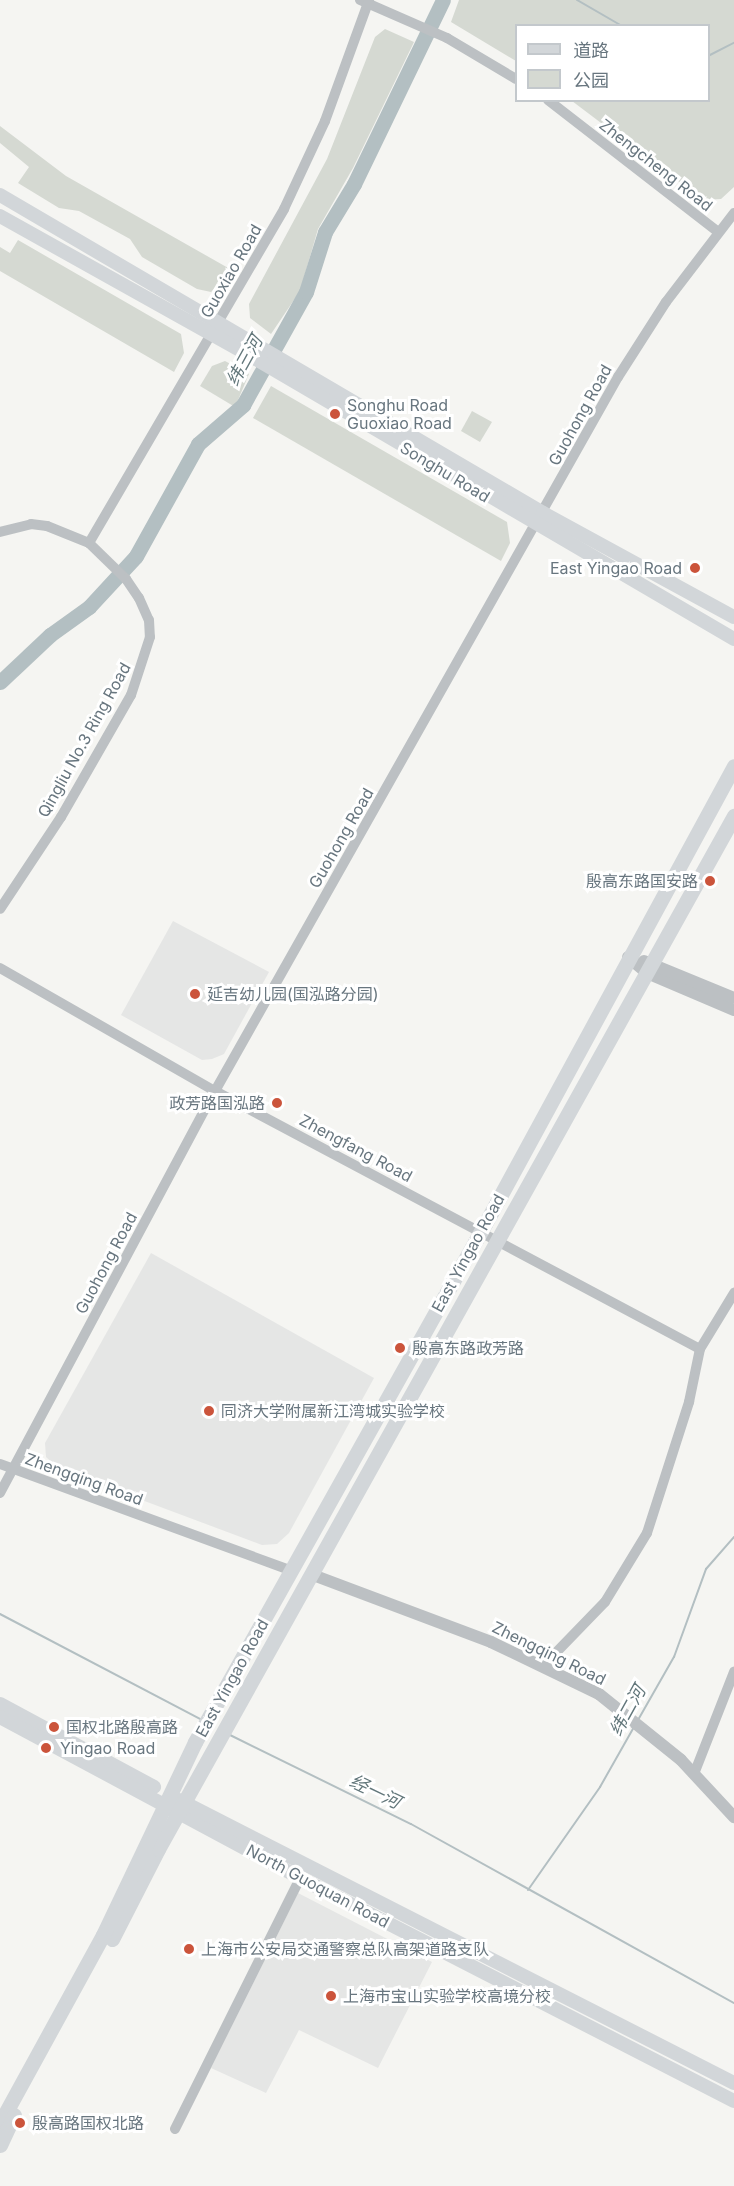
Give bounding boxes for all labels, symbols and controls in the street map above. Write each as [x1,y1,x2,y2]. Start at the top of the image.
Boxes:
legend [515,24,710,102]
text: 道路 [573,40,609,61]
text: 公园 [573,70,609,91]
street label: Zhengcheng Road [596,115,716,215]
street label: Guoxiao Road [196,221,266,321]
water label: 纬三河 [222,332,268,390]
street label: Guohong Road [544,361,616,469]
place label: Songhu Road Guoxiao Road [347,395,452,433]
marker: Songhu Road Guoxiao Road [328,407,342,421]
street label: Songhu Road [397,438,493,506]
place label: East Yingao Road [550,558,682,578]
marker: East Yingao Road [686,559,704,577]
street label: Qingliu No.3 Ring Road [33,659,135,821]
street label: Guohong Road [305,785,377,891]
place label: 殷高东路国安路 [586,871,698,891]
marker: 殷高东路国安路 [703,874,717,888]
place label: 延吉幼儿园(国泓路分园) [207,984,379,1004]
marker: 延吉幼儿园(国泓路分园) [188,987,202,1001]
place label: 政芳路国泓路 [169,1093,265,1113]
marker: 政芳路国泓路 [270,1096,284,1110]
street label: Zhengfang Road [296,1110,416,1186]
street label: East Yingao Road [428,1191,508,1315]
street label: Guohong Road [71,1209,141,1317]
place label: 殷高东路政芳路 [412,1338,524,1358]
marker: 殷高东路政芳路 [393,1341,407,1355]
place label: 同济大学附属新江湾城实验学校 [221,1401,445,1421]
marker: 同济大学附属新江湾城实验学校 [202,1404,216,1418]
street label: Zhengqing Road [22,1449,146,1509]
street label: East Yingao Road [192,1616,272,1740]
street label: Zhengqing Road [489,1617,609,1689]
water label: 纬二河 [605,1682,651,1740]
place label: 国权北路殷高路 [66,1717,178,1737]
marker: 国权北路殷高路 [47,1720,61,1734]
place label: Yingao Road [60,1738,155,1758]
marker: Yingao Road [37,1739,55,1757]
water label: 经一河 [346,1770,404,1814]
street label: North Guoquan Road [243,1840,393,1932]
place label: 上海市公安局交通警察总队高架道路支队 [201,1939,489,1959]
marker: 上海市公安局交通警察总队高架道路支队 [182,1942,196,1956]
place label: 上海市宝山实验学校高境分校 [343,1986,551,2006]
marker: 上海市宝山实验学校高境分校 [324,1989,338,2003]
place label: 殷高路国权北路 [32,2113,144,2133]
marker: 殷高路国权北路 [13,2116,27,2130]

